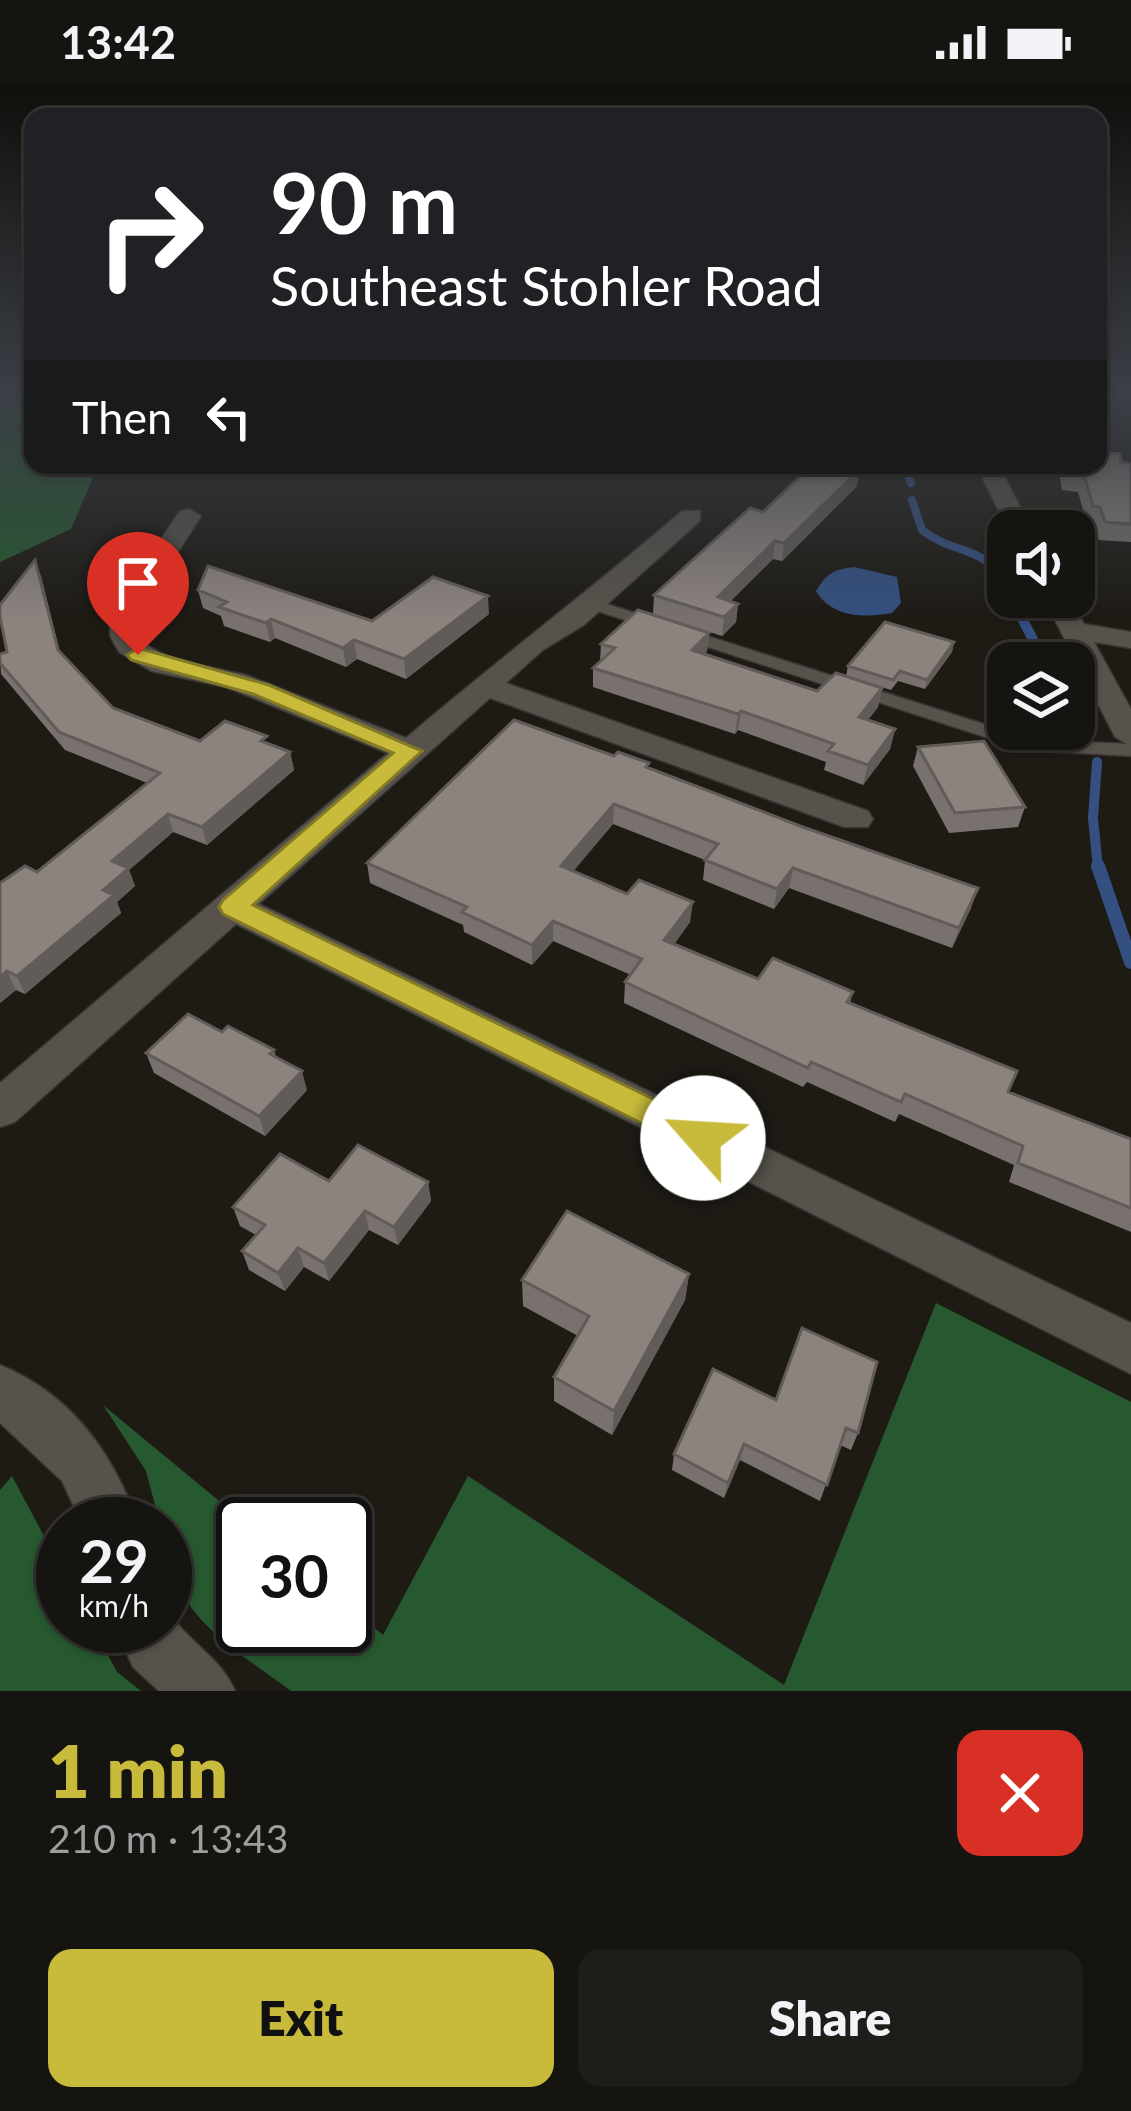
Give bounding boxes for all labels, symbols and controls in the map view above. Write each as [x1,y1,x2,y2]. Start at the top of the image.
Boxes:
text: 13:42 [60,15,176,69]
text: 90 m [270,151,458,252]
icon: right [72,156,228,312]
text: Southeast Stohler Road [270,253,823,318]
icon: left [196,384,262,450]
text: Then [72,390,172,444]
map controls [987,510,1095,750]
button: sound [987,510,1095,618]
pin [87,532,189,655]
icon: arrive [105,550,171,616]
button: layers [987,642,1095,750]
position arrow [640,1075,766,1201]
speed limit sign: 30 [216,1497,372,1653]
text: 29 [79,1524,149,1596]
text: km/h [79,1587,149,1623]
text: 1 min [48,1727,228,1813]
button: close [957,1730,1083,1856]
text: 210 m · 13:43 [48,1815,288,1861]
button: Exit [48,1949,554,2087]
button: Share [578,1949,1083,2087]

